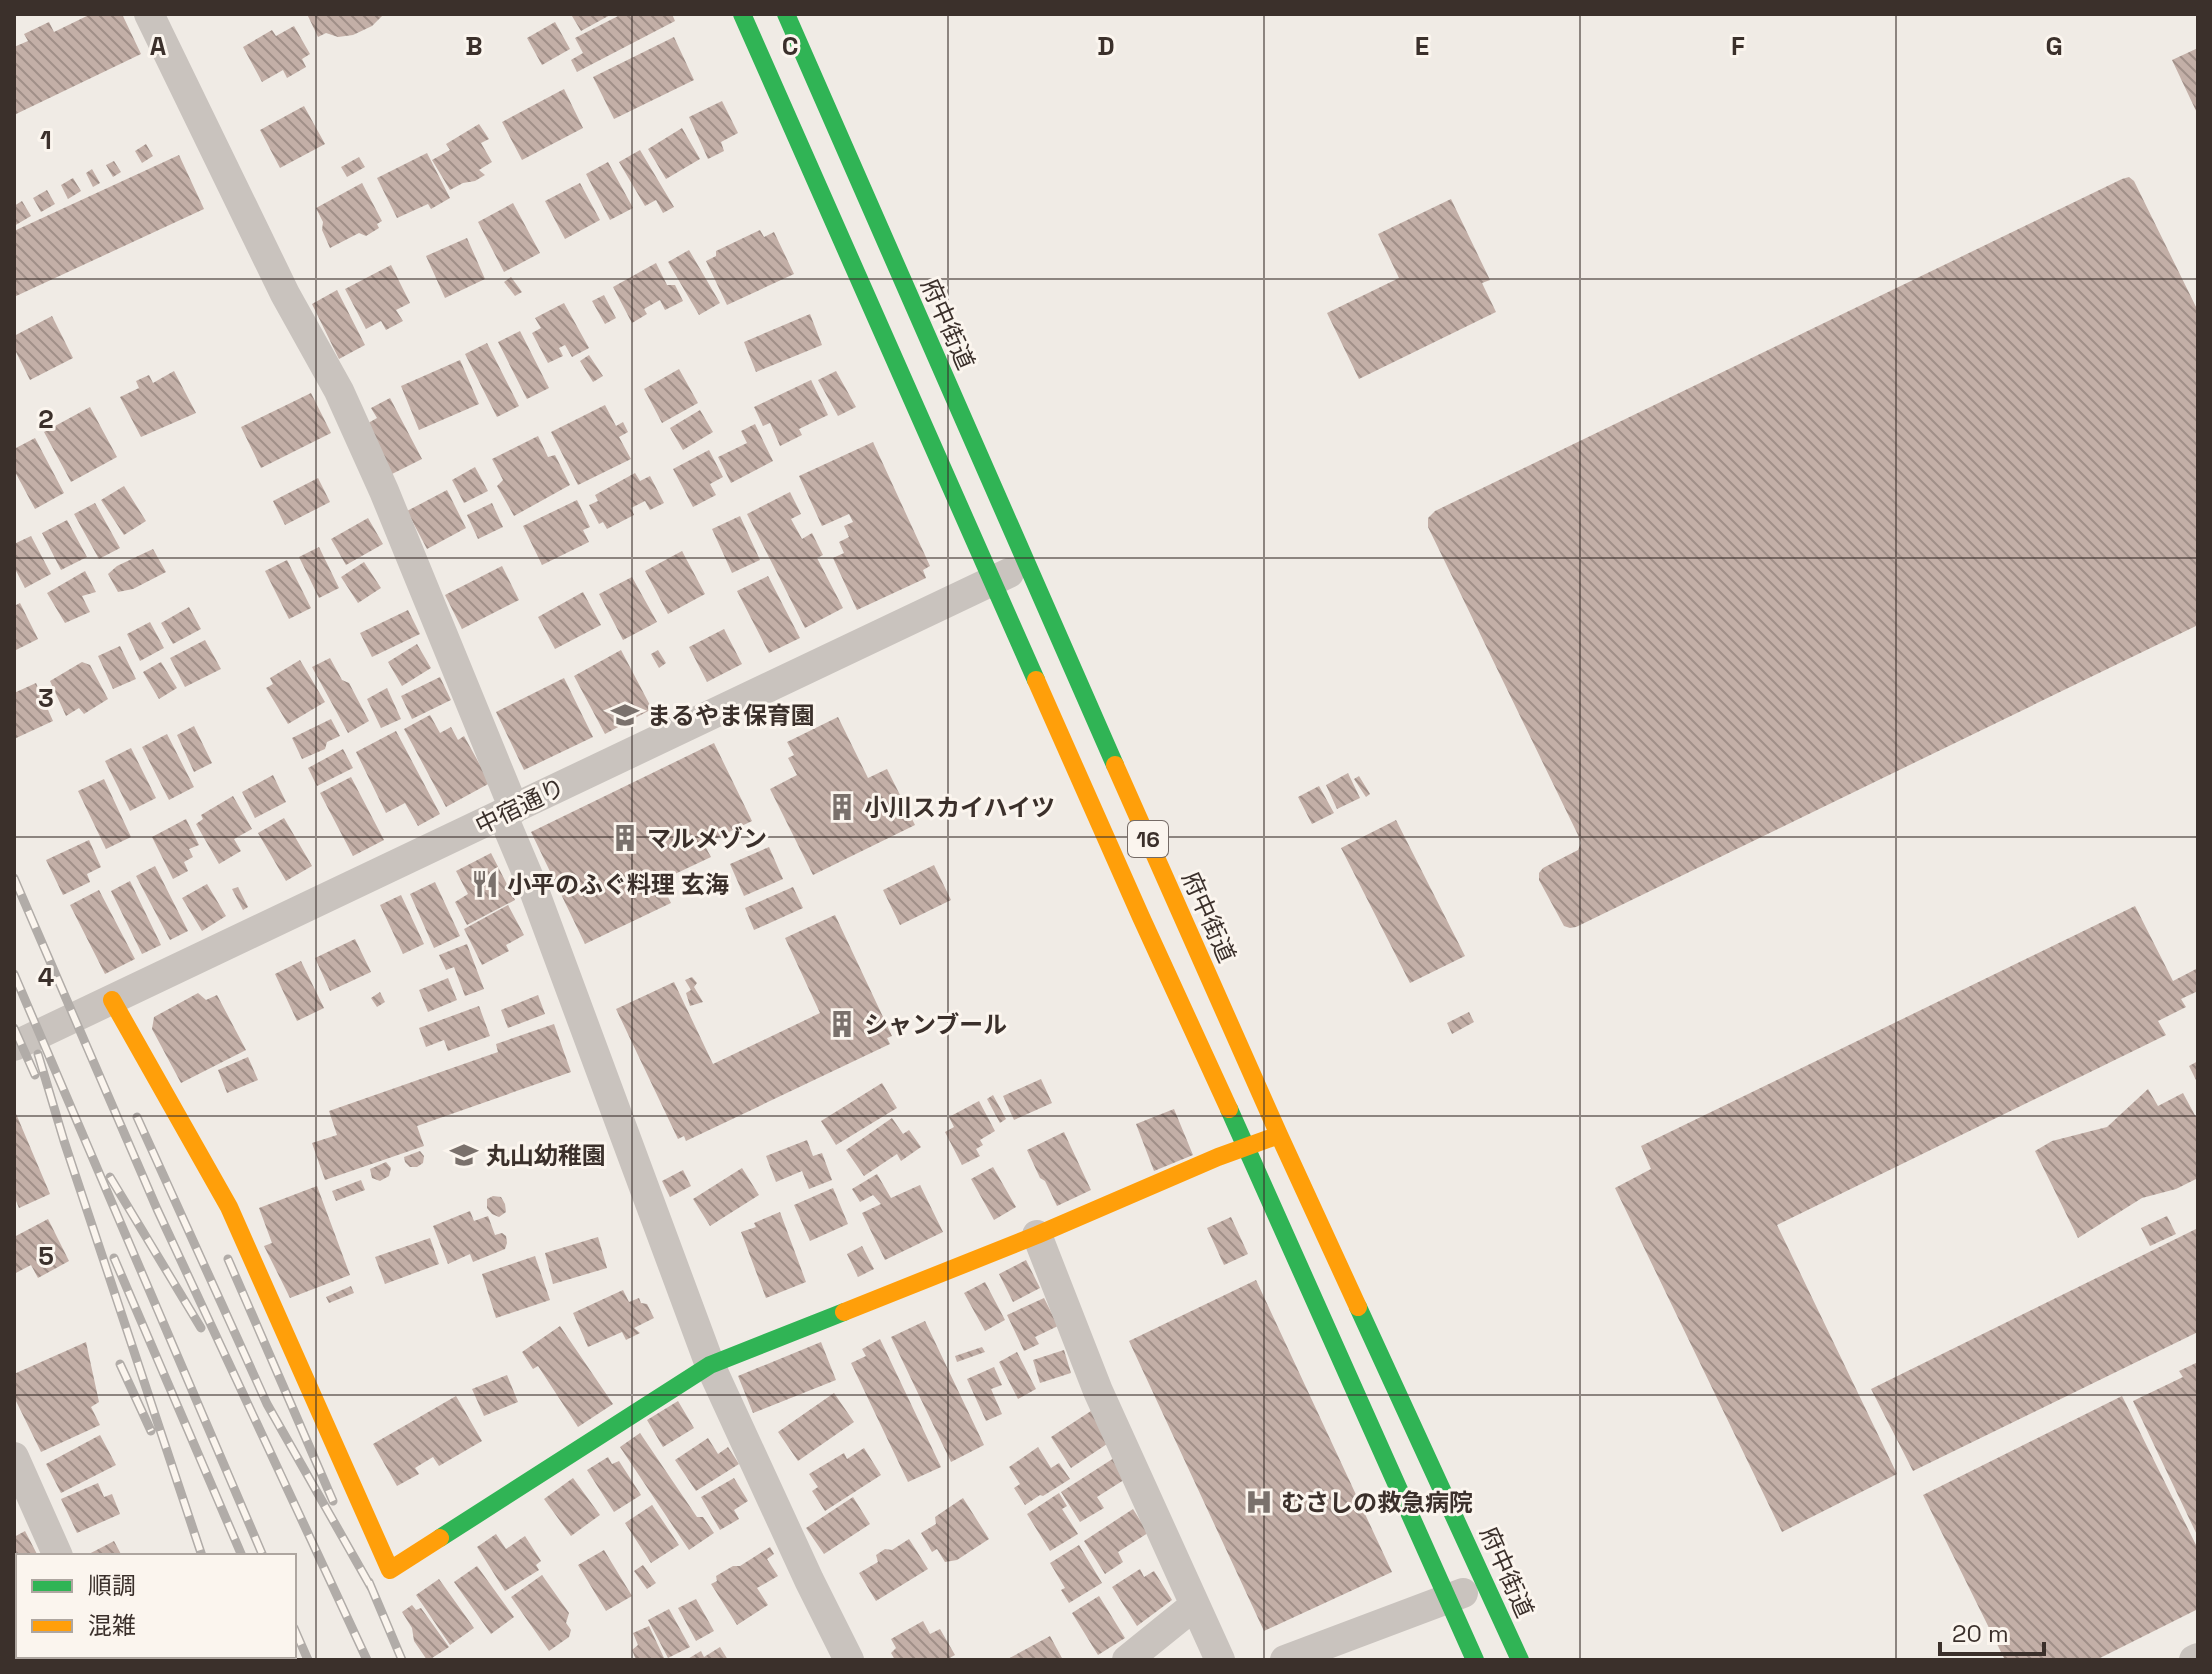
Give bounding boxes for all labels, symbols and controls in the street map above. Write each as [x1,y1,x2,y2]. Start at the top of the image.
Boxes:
text: A [150,29,167,63]
text: B [465,29,483,63]
text: C [782,29,798,63]
text: D [1097,29,1115,63]
text: E [1415,29,1429,63]
text: F [1731,29,1745,63]
text: G [2045,29,2063,63]
text: 1 [40,123,52,157]
street label: 府中街道 [914,274,982,374]
text: 2 [38,402,54,436]
text: 3 [38,681,54,715]
school or university icon: まるやま保育園 [610,700,640,730]
place label: まるやま保育園 [647,700,815,731]
street label: 中宿通り [470,771,570,841]
building icon: 小川スカイハイツ [827,792,857,822]
place label: 小川スカイハイツ [864,792,1055,823]
road number: 16 [1128,821,1168,857]
building icon: マルメゾン [610,823,640,853]
place label: マルメゾン [647,823,767,854]
street label: 府中街道 [1175,867,1243,967]
restaurant icon: 小平のふぐ料理 玄海 [470,869,500,899]
place label: 小平のふぐ料理 玄海 [507,869,729,900]
text: 4 [38,960,54,994]
building icon: シャンブール [827,1009,857,1039]
place label: シャンブール [864,1009,1007,1040]
school or university icon: 丸山幼稚園 [449,1140,479,1170]
place label: 丸山幼稚園 [486,1140,606,1171]
text: 5 [38,1239,54,1273]
hospital icon: むさしの救急病院 [1244,1487,1274,1517]
place label: むさしの救急病院 [1281,1487,1473,1518]
street label: 府中街道 [1473,1522,1541,1622]
legend [16,1554,296,1658]
text: 順調 [88,1570,136,1601]
scale bar [1940,1606,2044,1656]
text: 混雑 [88,1610,136,1641]
text: 20 m [1952,1618,2009,1649]

